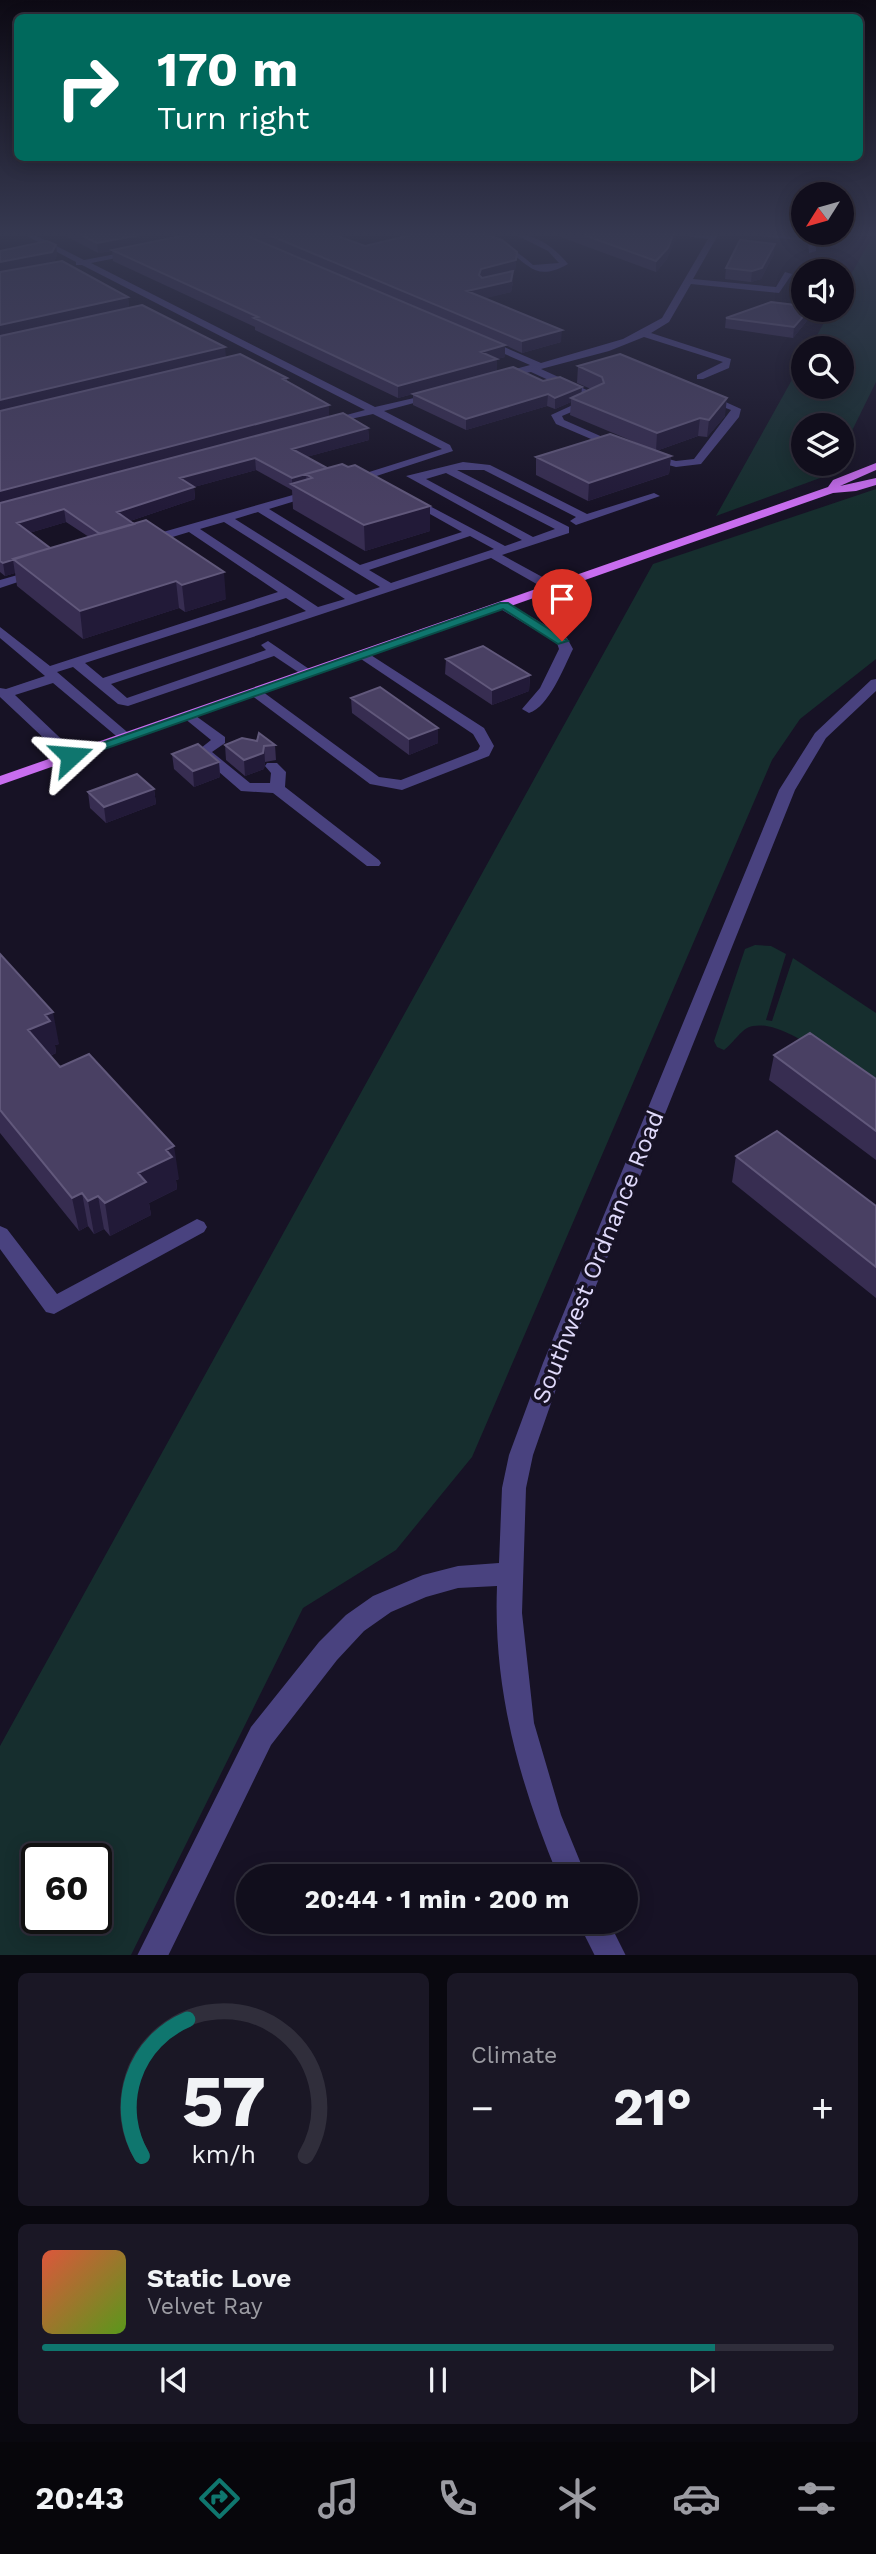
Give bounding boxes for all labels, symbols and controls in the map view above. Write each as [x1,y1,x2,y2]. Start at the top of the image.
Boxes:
text: 170 m [157,40,298,98]
icon: right [42,42,133,133]
text: Turn right [157,99,309,137]
north arrow [791,182,854,245]
map controls [791,182,854,476]
button: sound [791,259,854,322]
button: search [791,336,854,399]
button: layers [791,413,854,476]
pin [532,569,592,641]
icon: arrive [543,580,581,618]
position arrow [34,719,108,793]
street label: Southwest Ordnance Road [526,1106,670,1408]
speed limit sign: 60 [21,1843,112,1934]
text: 20:44 · 1 min · 200 m [304,1884,570,1914]
text: Climate [471,2042,557,2069]
text: 57 [181,2058,266,2144]
text: 21° [613,2077,692,2138]
text: − [471,2086,494,2130]
text: + [811,2086,834,2130]
text: km/h [191,2139,256,2168]
text: Static Love [147,2263,291,2293]
text: Velvet Ray [147,2293,263,2320]
icon: previous [155,2361,193,2399]
icon: pause [419,2361,457,2399]
icon: next [683,2361,721,2399]
icon: directions [195,2474,244,2523]
icon: music [314,2474,363,2523]
icon: phone [433,2474,482,2523]
icon: climate [553,2474,602,2523]
icon: car [672,2474,721,2523]
icon: filters [792,2474,841,2523]
text: 20:43 [35,2479,124,2517]

